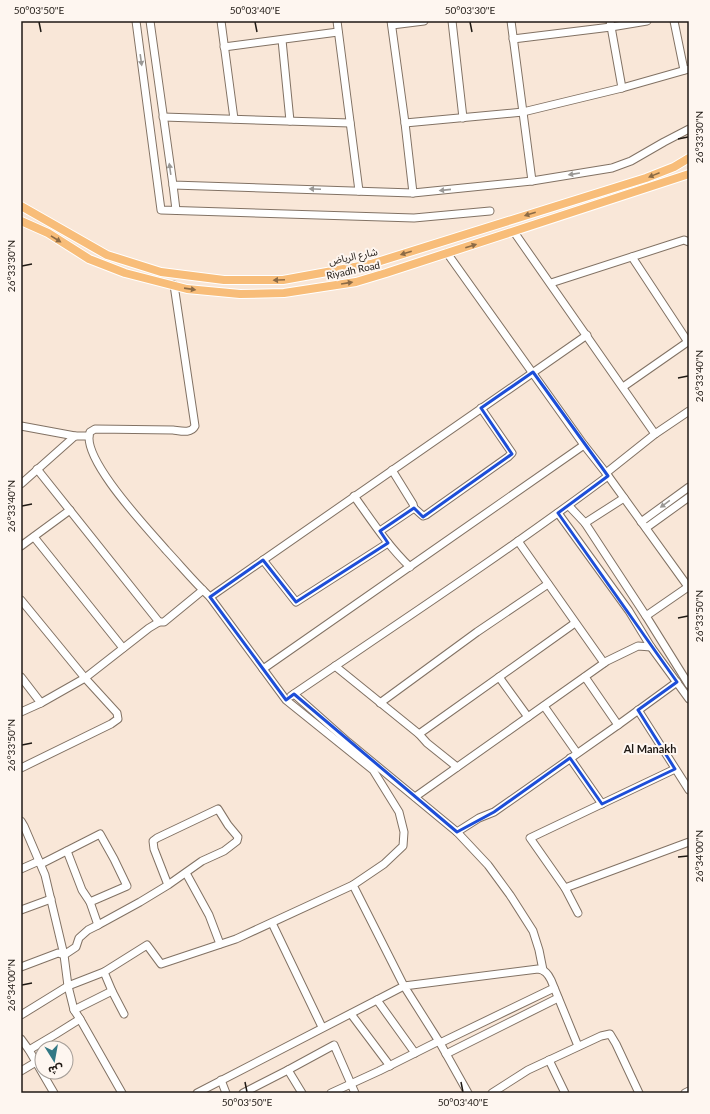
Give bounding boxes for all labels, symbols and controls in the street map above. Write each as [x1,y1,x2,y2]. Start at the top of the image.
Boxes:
text: 50°03'50"E [14,4,64,16]
text: 50°03'40"E [230,4,280,16]
text: 50°03'30"E [445,4,495,16]
one-way arrow [138,54,144,66]
text: 26°33'30"N [693,111,705,163]
one-way arrow [167,163,174,175]
one-way arrow [568,171,580,177]
one-way arrow [647,172,659,178]
one-way arrow [309,186,321,193]
one-way arrow [439,186,451,193]
one-way arrow [524,211,536,217]
one-way arrow [50,235,62,242]
text: 26°33'30"N [5,240,17,292]
one-way arrow [465,243,477,249]
street label: شارع الرياض [327,245,379,269]
one-way arrow [400,250,412,256]
street label: Riyadh Road [325,258,381,282]
one-way arrow [272,277,285,283]
one-way arrow [340,280,353,286]
one-way arrow [183,286,196,292]
text: 26°33'40"N [693,350,705,402]
text: 26°33'40"N [5,480,17,532]
one-way arrow [660,500,670,508]
text: 26°33'50"N [693,590,705,642]
text: 26°33'50"N [5,719,17,771]
district label: Al Manakh [623,742,676,755]
text: 26°34'00"N [693,830,705,882]
text: 26°34'00"N [5,959,17,1011]
north arrow [34,1040,74,1080]
text: ش [47,1062,65,1078]
text: 50°03'50"E [222,1096,272,1108]
text: 50°03'40"E [438,1096,488,1108]

